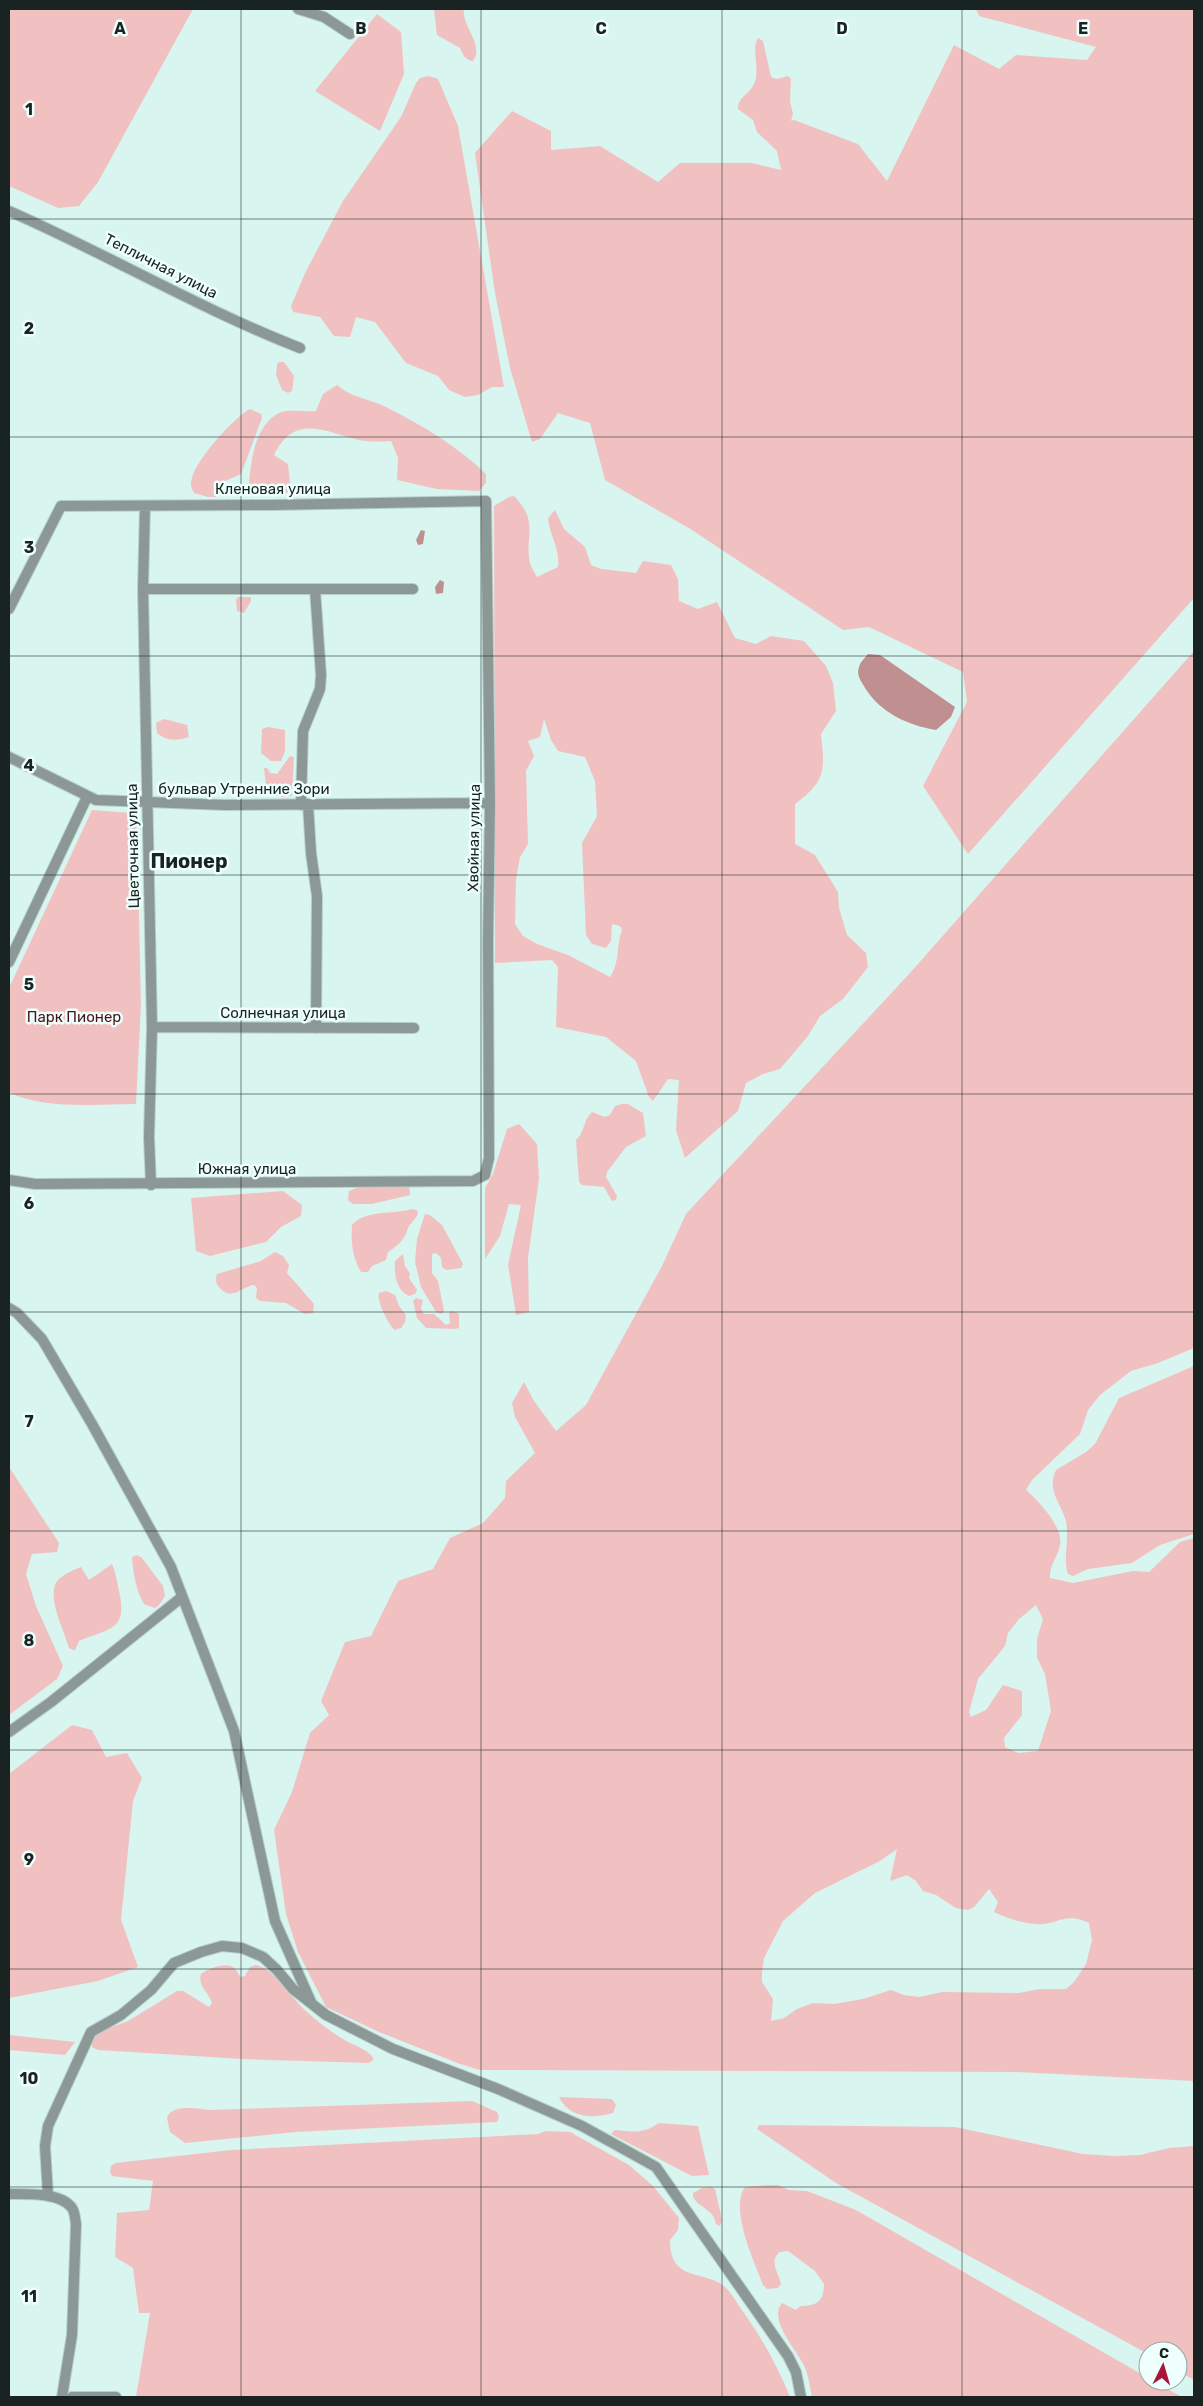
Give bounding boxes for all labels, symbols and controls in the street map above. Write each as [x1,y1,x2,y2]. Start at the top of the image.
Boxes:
text: A [114,19,126,38]
text: B [355,19,367,38]
text: C [595,19,607,38]
text: D [836,19,848,38]
text: E [1078,19,1088,38]
text: 1 [25,100,33,119]
street label: Тепличная улица [101,230,221,302]
text: 2 [24,319,34,338]
street label: Кленовая улица [215,480,331,498]
text: 3 [24,538,34,557]
text: 4 [24,756,35,775]
street label: бульвар Утренние Зори [158,780,330,798]
street label: Цветочная улица [123,783,143,909]
street label: Хвойная улица [464,784,484,892]
district label: Пионер [150,849,228,873]
text: 5 [24,975,34,994]
street label: Солнечная улица [220,1004,346,1022]
park label: Парк Пионер [27,1008,121,1026]
street label: Южная улица [198,1160,296,1178]
text: 6 [24,1194,34,1213]
text: 7 [24,1412,34,1431]
text: 8 [24,1631,35,1650]
text: 9 [24,1850,34,1869]
text: 10 [20,2069,39,2088]
text: 11 [21,2287,37,2306]
north arrow [1138,2341,1188,2391]
text: С [1158,2345,1170,2362]

